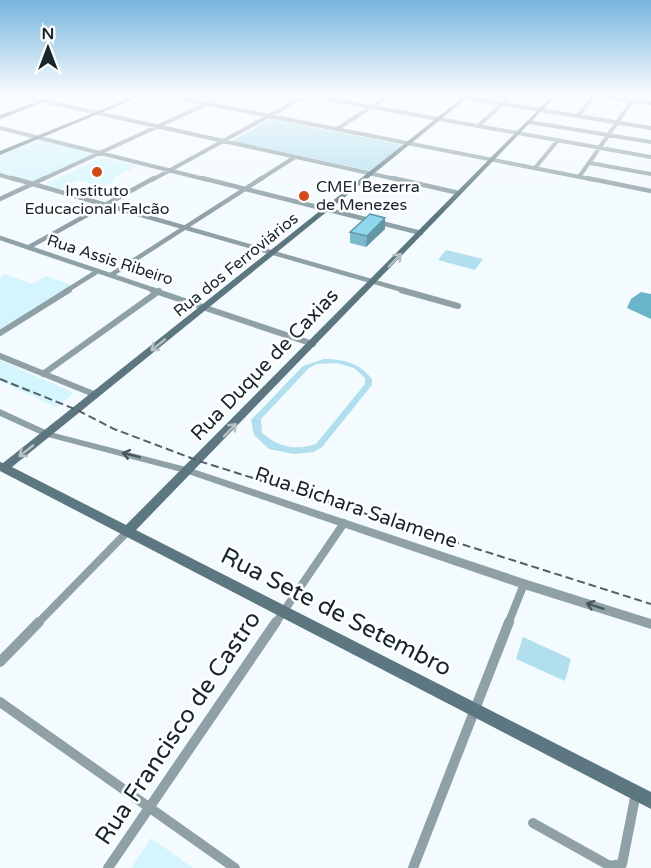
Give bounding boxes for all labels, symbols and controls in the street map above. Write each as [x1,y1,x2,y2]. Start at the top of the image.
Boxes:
north arrow [18,18,78,78]
text: N [42,24,54,44]
marker: Instituto Educacional Falcão [90,165,104,179]
place label: CMEI Bezerra de Menezes [316,177,420,215]
place label: Instituto Educacional Falcão [24,181,170,219]
marker: CMEI Bezerra de Menezes [297,189,311,203]
street label: Rua dos Ferroviários [170,209,302,321]
street label: Rua Assis Ribeiro [44,230,176,290]
one-way arrow [388,252,402,267]
street label: Rua Duque de Caxias [186,284,344,446]
one-way arrow [151,338,167,351]
one-way arrow [222,422,237,437]
one-way arrow [18,444,34,457]
one-way arrow [121,449,140,461]
street label: Rua Bichara Salamene [252,462,460,554]
street label: Rua Sete de Setembro [216,541,456,683]
one-way arrow [586,600,605,611]
street label: Rua Francisco de Castro [89,606,267,850]

